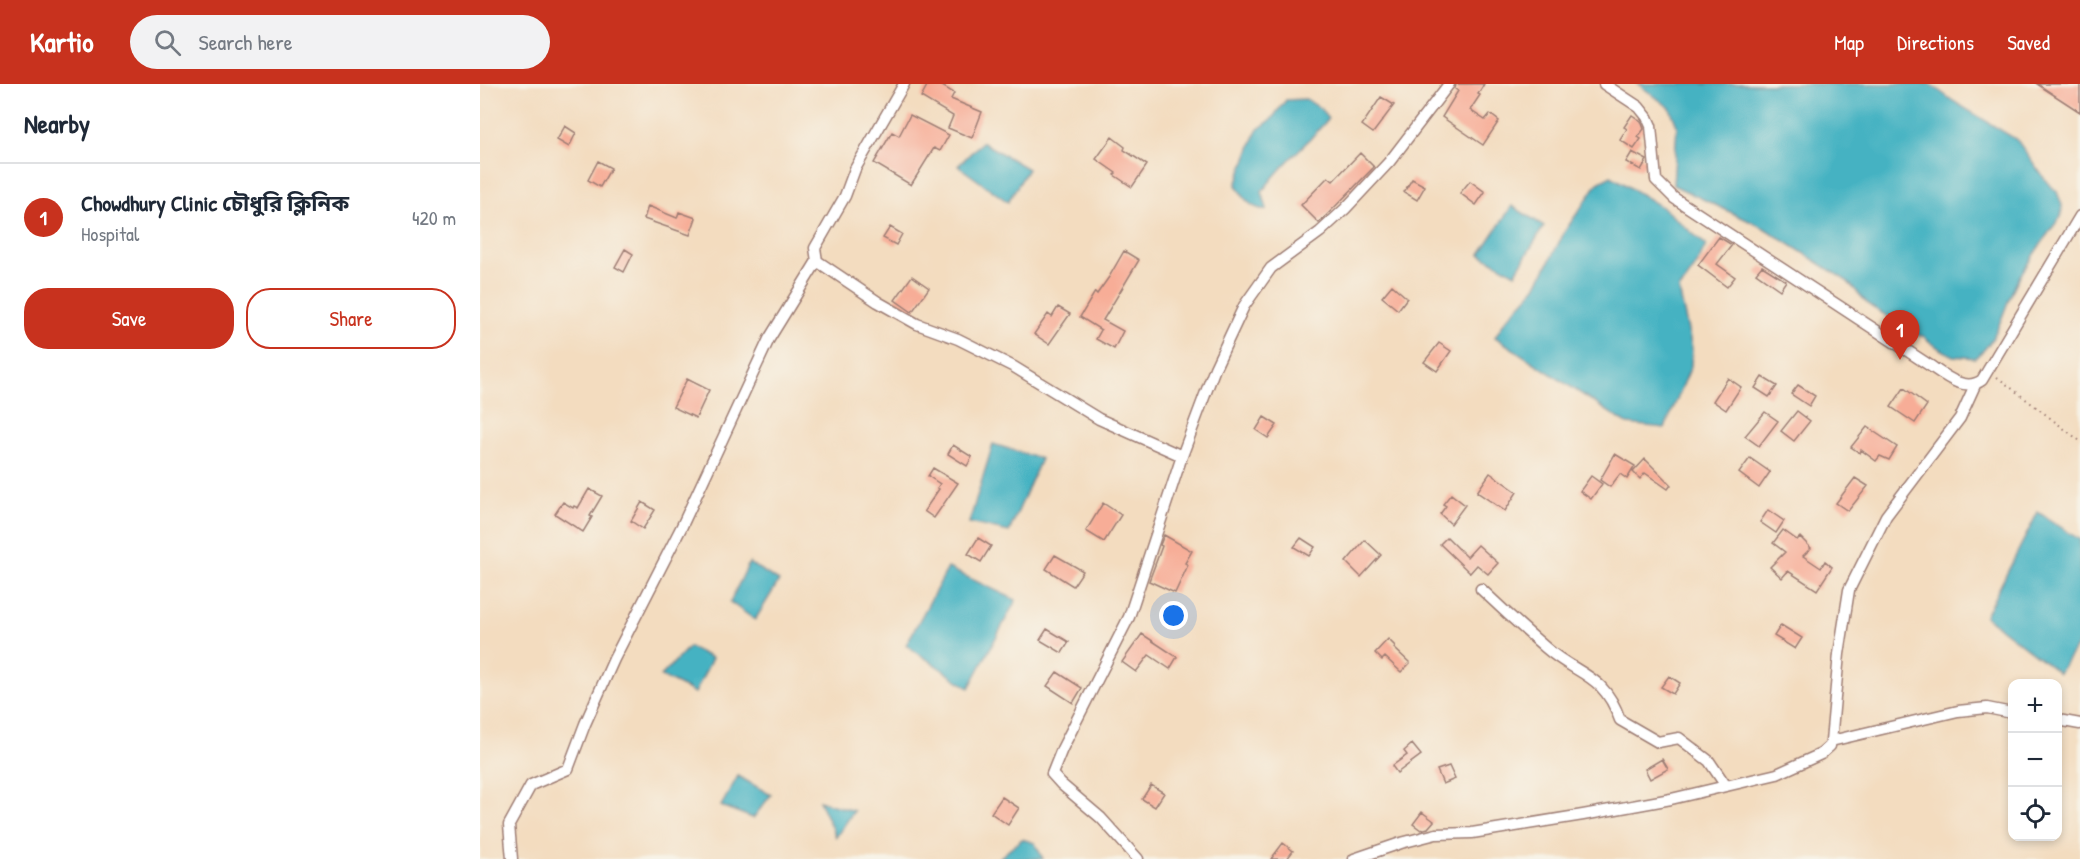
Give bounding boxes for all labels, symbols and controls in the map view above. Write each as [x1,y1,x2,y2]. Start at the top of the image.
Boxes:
search box [130,15,550,69]
text: Kartio [30,23,94,61]
icon: search [151,26,184,59]
text: Search here [199,27,293,57]
text: Map [1834,28,1864,57]
text: Directions [1897,28,1974,57]
text: Saved [2007,28,2050,57]
text: Nearby [24,106,90,141]
text: Chowdhury Clinic চৌধুরি ক্লিনিক [81,188,349,218]
text: 1 [40,204,47,231]
text: 420 m [412,204,456,231]
text: Hospital [81,220,139,247]
button: Save [24,288,234,349]
button: Share [246,288,456,349]
pin: 1 [1880,310,1920,360]
your location [1159,601,1188,630]
map controls [2008,679,2062,841]
button: + [2008,679,2062,733]
button: − [2008,733,2062,787]
button: locate [2008,787,2062,841]

